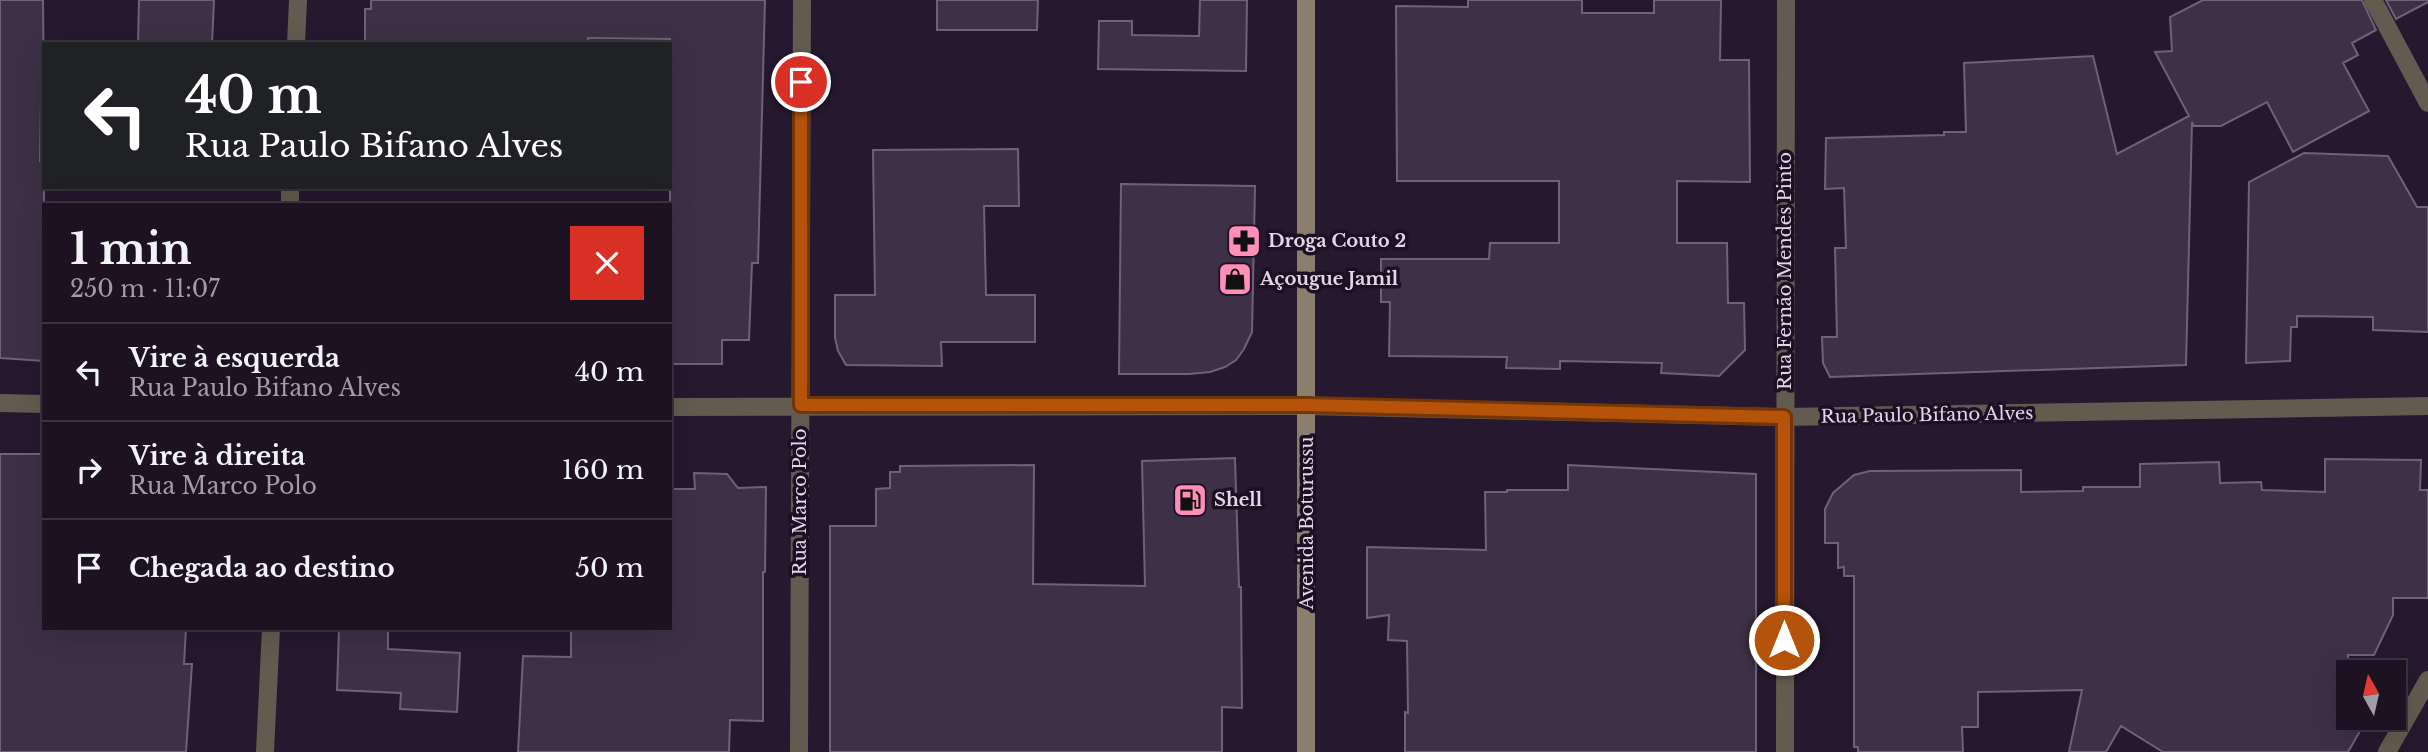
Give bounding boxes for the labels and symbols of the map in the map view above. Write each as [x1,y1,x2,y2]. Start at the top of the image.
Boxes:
pin [771,52,831,112]
street label: Rua Fernão Mendes Pinto [1774,152,1796,390]
pharmacy icon: Droga Couto 2 [1225,222,1263,260]
place label: Droga Couto 2 [1268,230,1406,252]
shop icon: Açougue Jamil [1216,260,1254,298]
place label: Açougue Jamil [1259,268,1399,290]
street label: Rua Paulo Bifano Alves [1820,402,2034,428]
street label: Rua Marco Polo [789,429,811,575]
street label: Avenida Boturussu [1296,437,1318,610]
fuel station icon: Shell [1171,481,1209,519]
place label: Shell [1214,489,1263,511]
position arrow [1747,603,1821,677]
north arrow [2336,660,2406,730]

